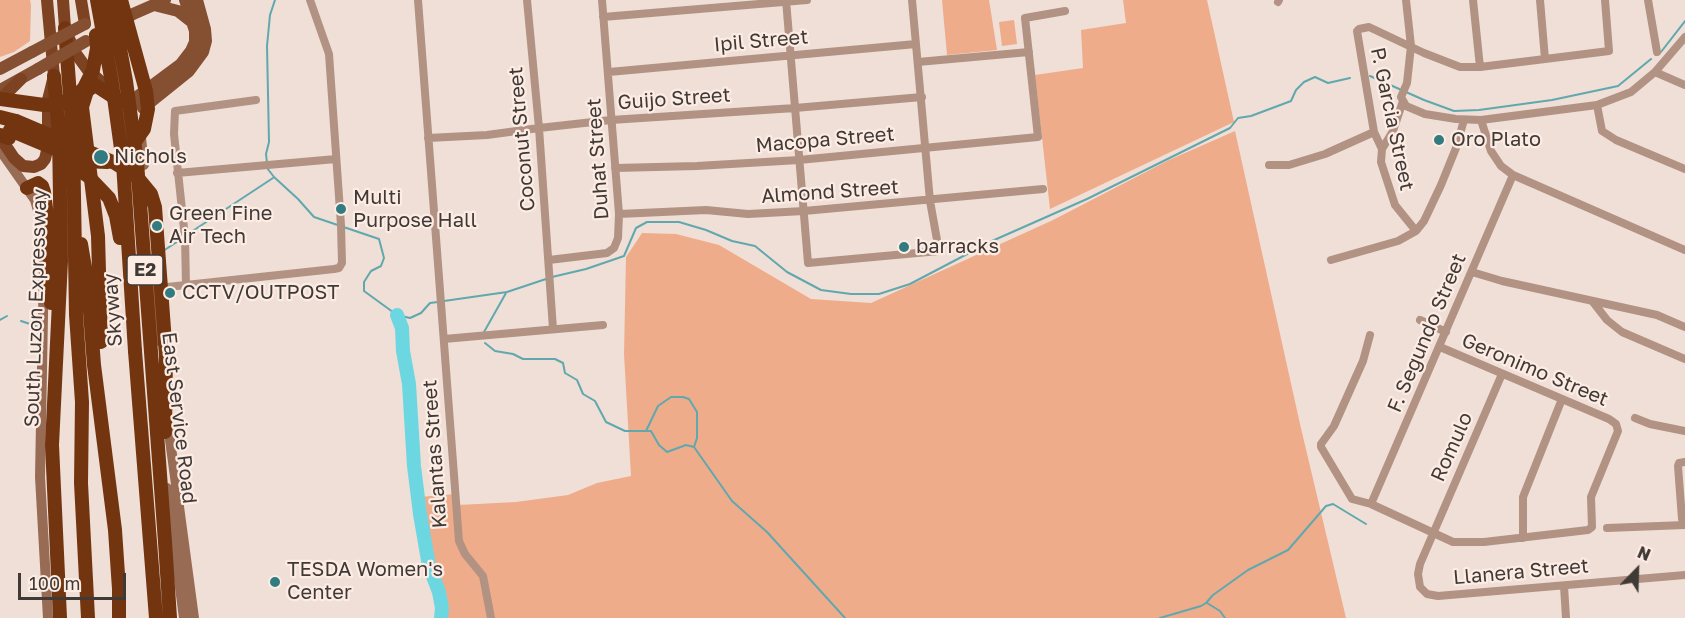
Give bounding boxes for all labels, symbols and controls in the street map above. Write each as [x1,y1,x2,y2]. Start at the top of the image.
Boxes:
street label: Ipil Street [713,25,809,57]
street label: P. Garcia Street [1365,45,1419,193]
street label: Coconut Street [504,66,540,212]
street label: Guijo Street [617,83,731,115]
street label: Duhat Street [582,97,614,221]
street label: Macopa Street [755,122,895,158]
place label: Oro Plato [1451,128,1541,152]
marker: Oro Plato [1432,133,1446,147]
place label: Nichols [114,145,187,169]
marker: Nichols [92,148,110,166]
street label: Almond Street [760,175,900,209]
place label: Multi Purpose Hall [353,186,477,233]
street label: South Luzon Expressway [20,188,52,428]
place label: Green Fine Air Tech [169,202,272,249]
marker: Multi Purpose Hall [334,202,348,216]
marker: Green Fine Air Tech [150,219,164,233]
place label: barracks [916,235,999,259]
marker: barracks [897,240,911,254]
street label: F. Segundo Street [1383,250,1471,416]
road number: E2 [127,255,163,285]
street label: Skyway [98,272,128,348]
place label: CCTV/OUTPOST [182,281,339,305]
marker: CCTV/OUTPOST [163,286,177,300]
street label: Geronimo Street [1458,328,1612,412]
street label: East Service Road [157,331,201,505]
street label: Kalantas Street [418,379,452,529]
street label: Romulo [1426,409,1478,485]
north arrow [1607,540,1667,600]
text: N [1635,542,1654,565]
street label: Llanera Street [1452,554,1590,590]
place label: TESDA Women's Center [287,558,443,605]
scale bar [21,561,129,599]
text: 100 m [29,572,80,594]
marker: TESDA Women's Center [268,575,282,589]

